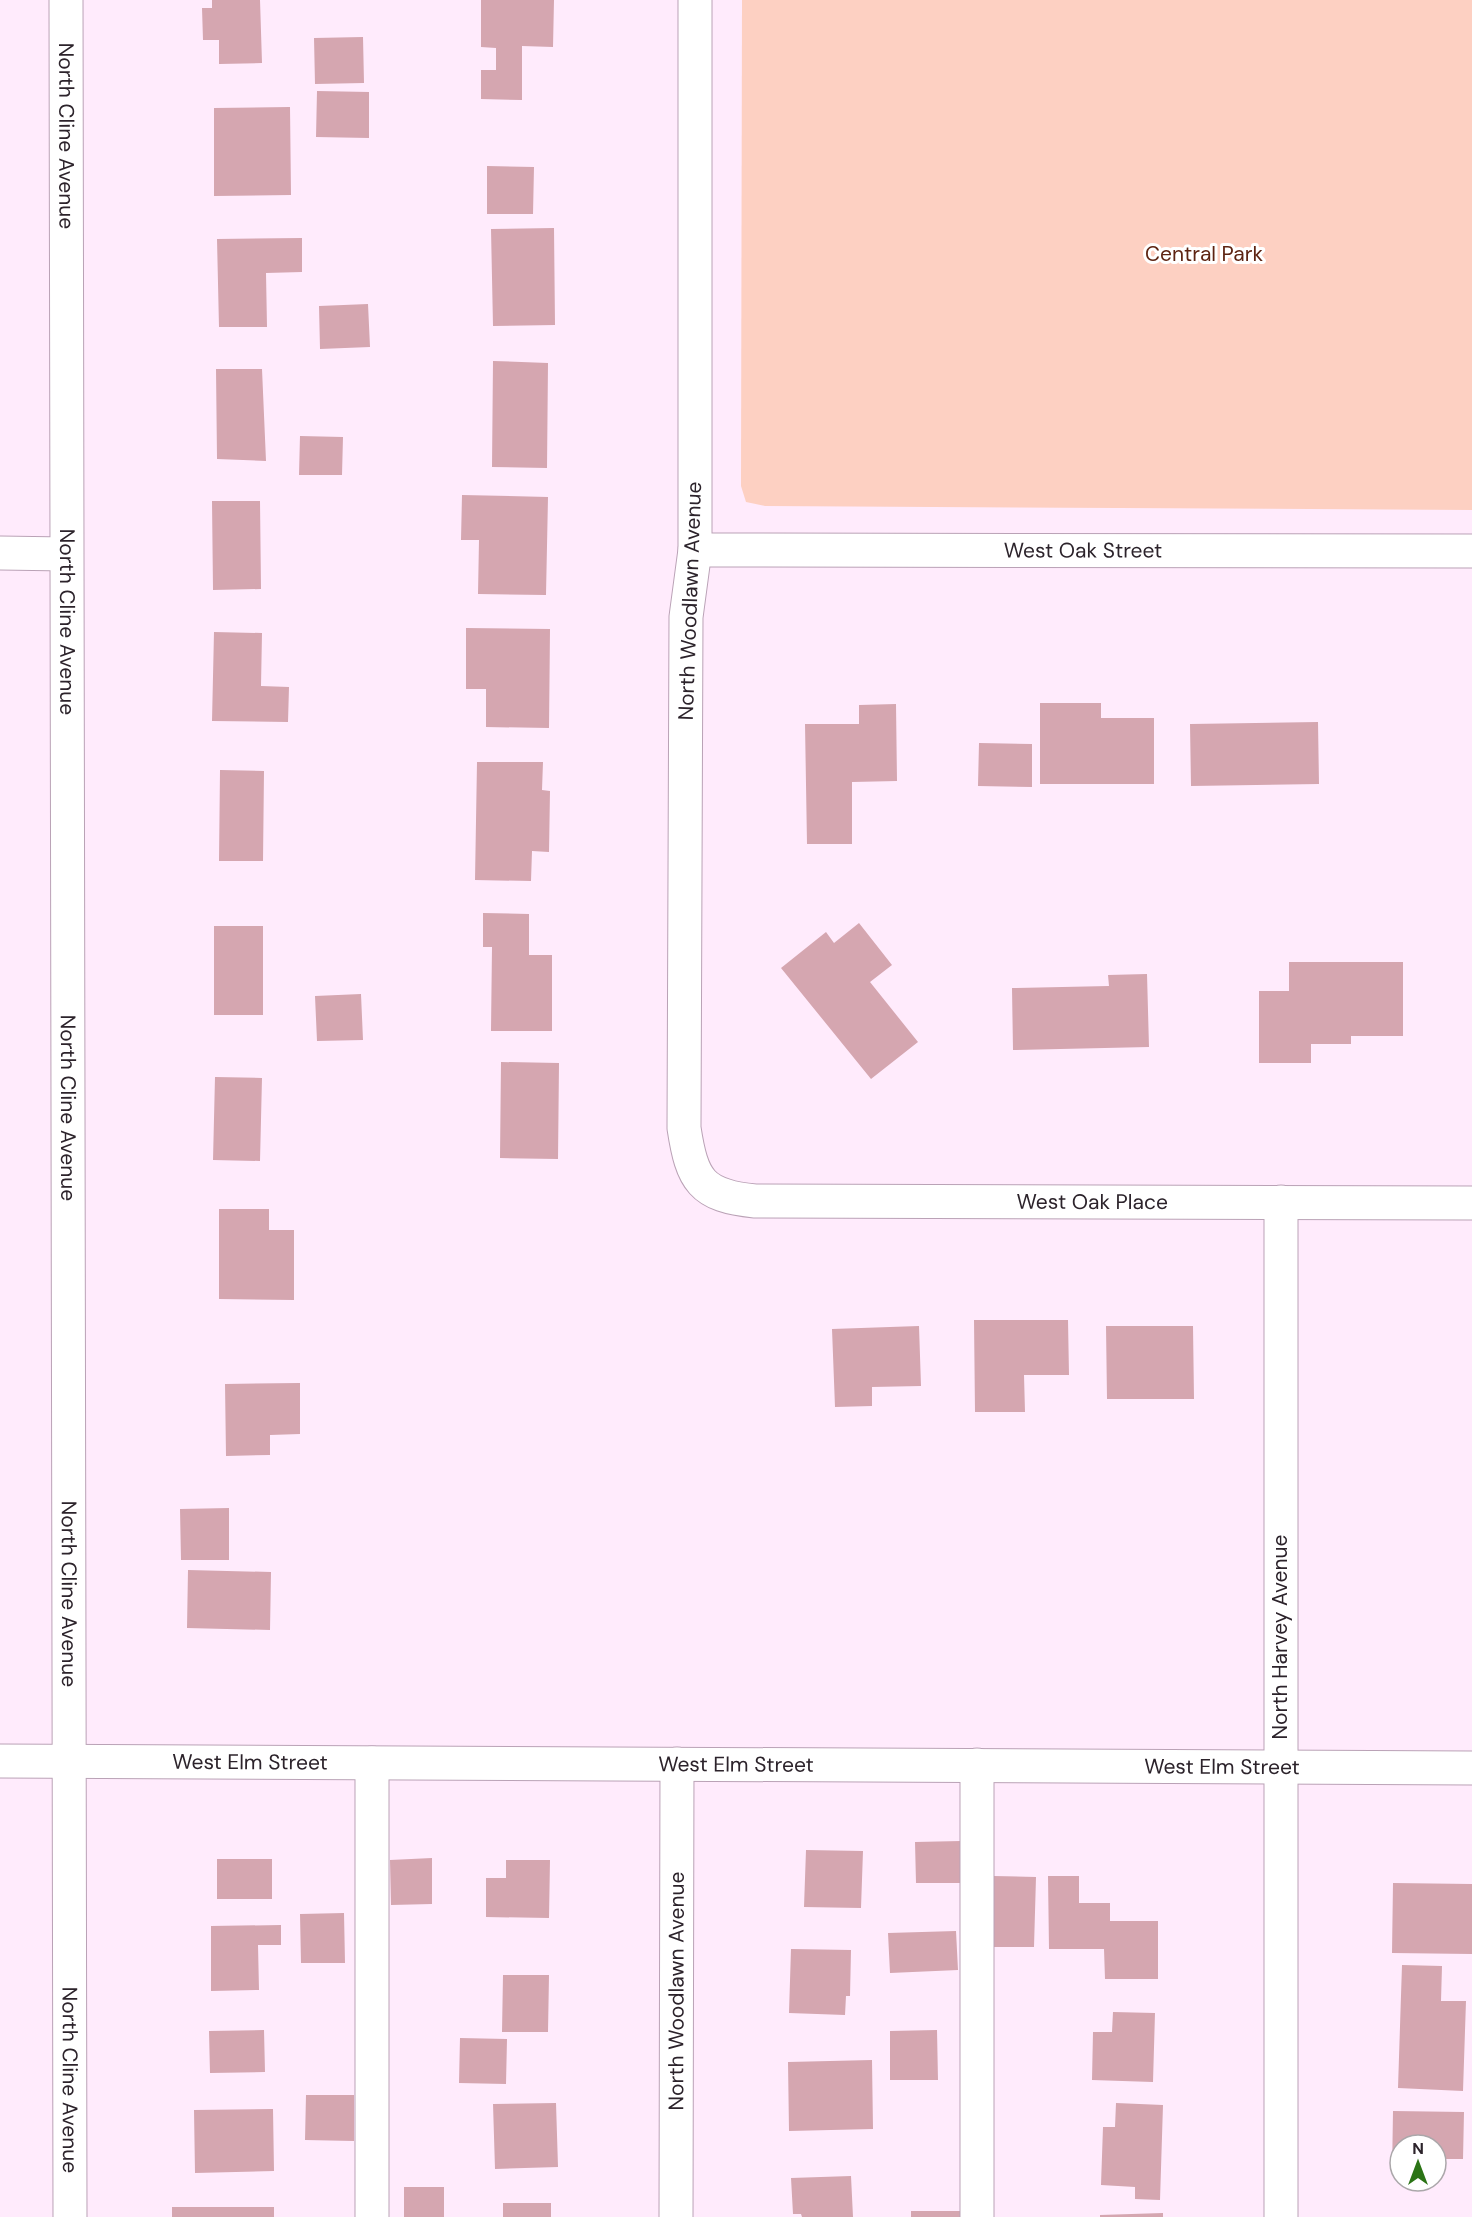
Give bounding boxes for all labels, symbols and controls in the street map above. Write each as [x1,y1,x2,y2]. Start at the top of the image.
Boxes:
street label: North Cline Avenue [52,43,80,229]
park label: Central Park [1145,240,1264,268]
street label: North Woodlawn Avenue [672,481,708,721]
street label: North Cline Avenue [53,529,81,715]
street label: West Oak Street [1004,536,1162,565]
street label: North Cline Avenue [54,1015,82,1201]
street label: West Oak Place [1017,1188,1168,1216]
street label: North Cline Avenue [55,1501,83,1687]
street label: North Harvey Avenue [1266,1535,1294,1739]
street label: West Elm Street [172,1748,328,1777]
street label: West Elm Street [658,1750,814,1779]
street label: West Elm Street [1144,1752,1300,1781]
street label: North Woodlawn Avenue [662,1871,691,2111]
street label: North Cline Avenue [56,1987,84,2173]
north arrow [1388,2133,1448,2193]
text: N [1412,2138,1424,2159]

